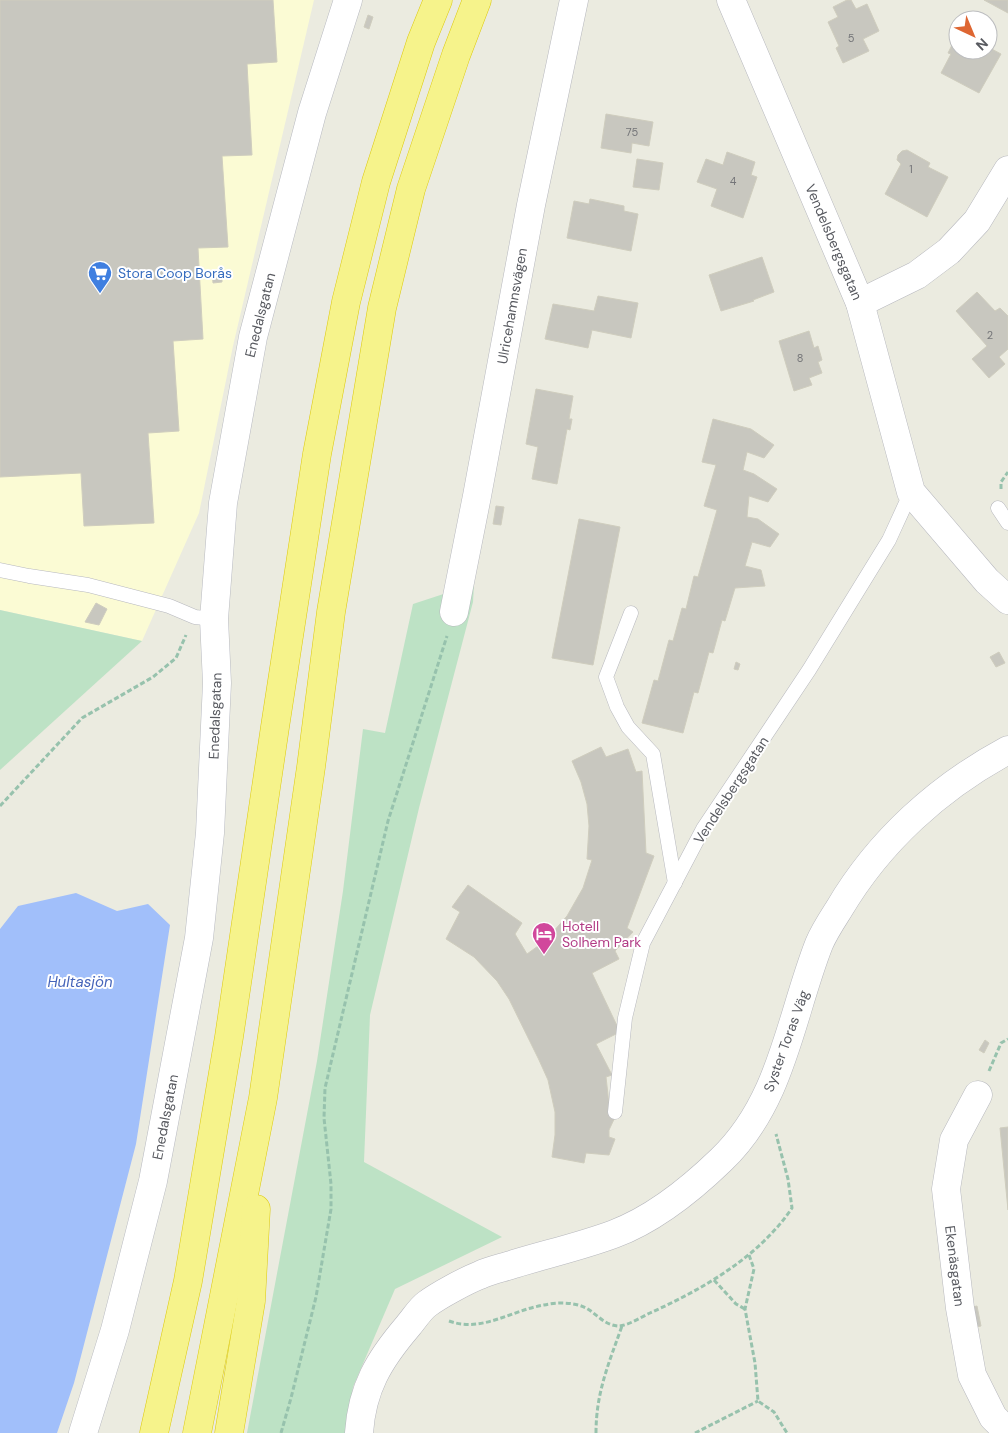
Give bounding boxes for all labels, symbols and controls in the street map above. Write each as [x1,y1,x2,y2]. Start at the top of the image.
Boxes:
north arrow [948,10,998,60]
house number: 5 [848,31,855,45]
text: N [972,34,992,54]
house number: 75 [626,125,638,139]
house number: 1 [909,162,913,176]
house number: 4 [730,174,737,188]
street label: Vendelsbergsgatan [801,181,867,303]
street label: Ulricehamnsvägen [493,246,531,366]
supermarket icon: Stora Coop Borås [87,260,113,294]
place label: Stora Coop Borås [118,264,232,282]
street label: Enedalsgatan [241,271,279,359]
house number: 2 [987,328,993,342]
house number: 8 [797,351,803,365]
street label: Enedalsgatan [204,672,226,760]
street label: Vendelsbergsgatan [690,733,772,847]
place label: Hotell Solhem Park [562,917,641,951]
hotel icon: Hotell Solhem Park [531,921,557,955]
water label: Hultasjön [47,972,113,992]
street label: Syster Toras Väg [759,988,813,1094]
street label: Enedalsgatan [148,1073,182,1161]
street label: Ekenäsgatan [941,1224,969,1308]

